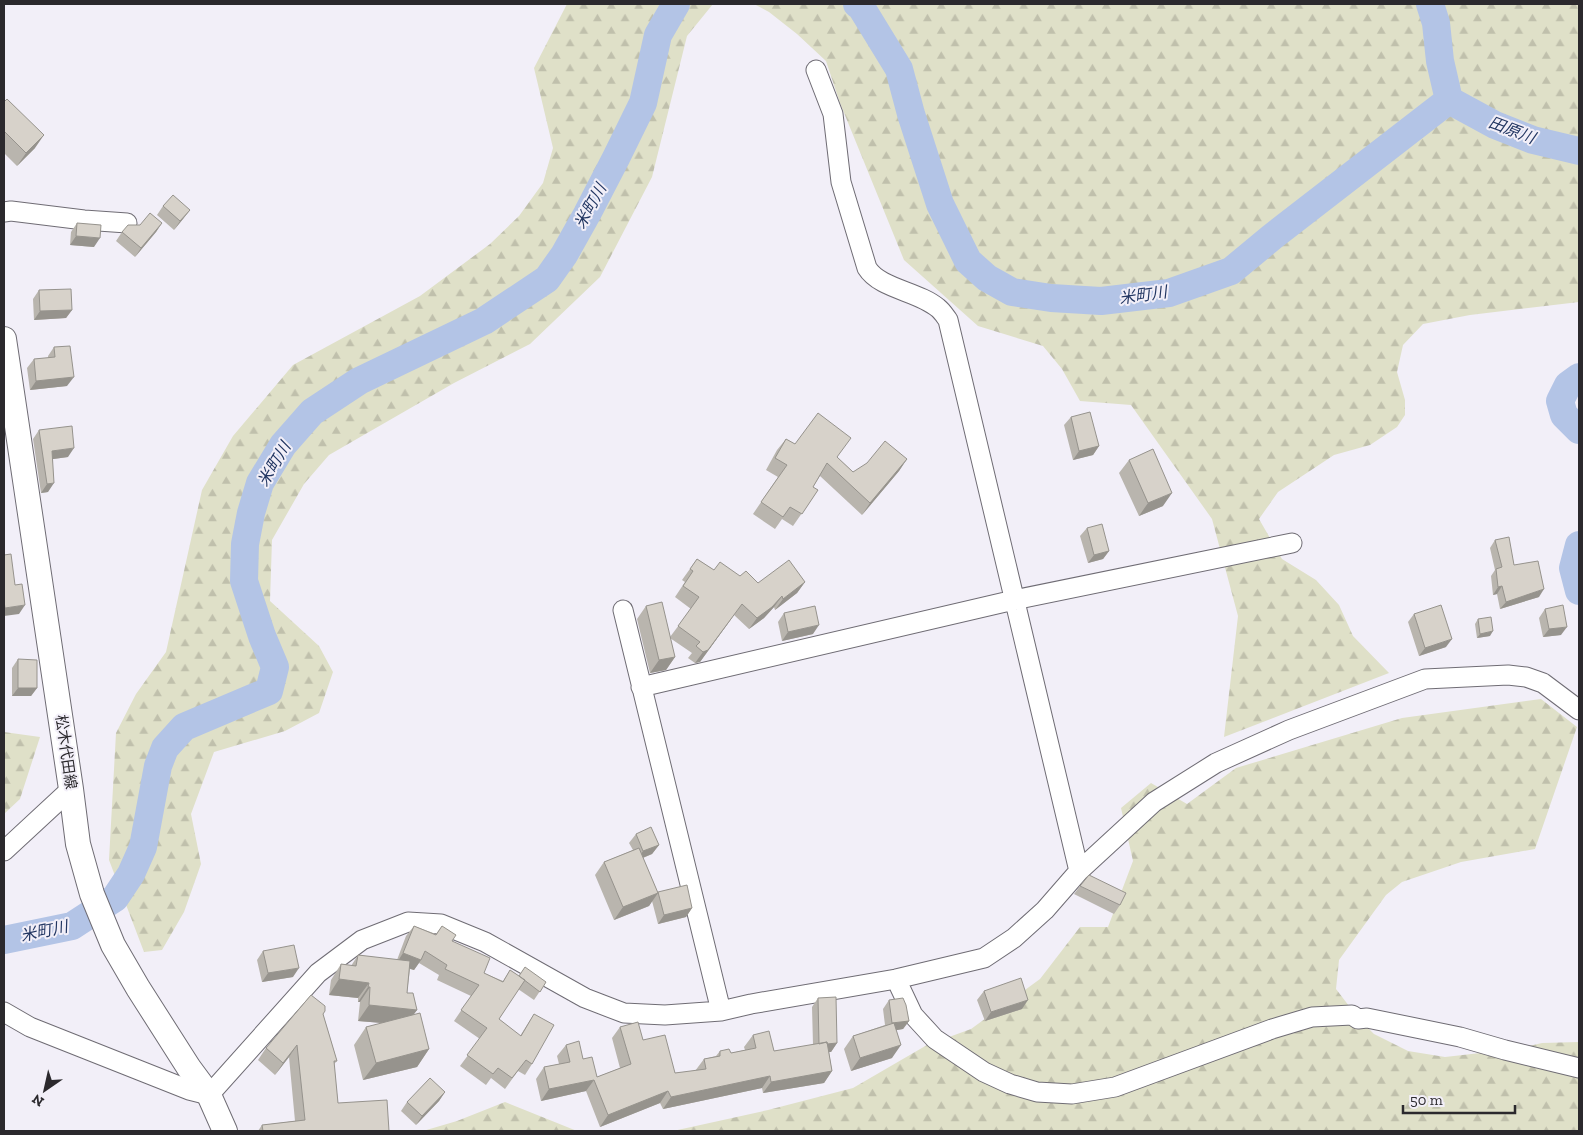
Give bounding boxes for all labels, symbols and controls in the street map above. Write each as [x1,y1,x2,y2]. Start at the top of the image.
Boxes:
water label: 田原川 [1486,113,1540,148]
water label: 米町川 [570,179,611,232]
water label: 米町川 [1118,282,1170,308]
water label: 米町川 [253,437,296,489]
street label: 松木代田線 [52,714,80,790]
water label: 米町川 [19,916,71,945]
north arrow [20,1065,70,1115]
scale bar [1403,1082,1516,1114]
text: N [29,1090,47,1110]
text: 50 m [1410,1091,1443,1109]

